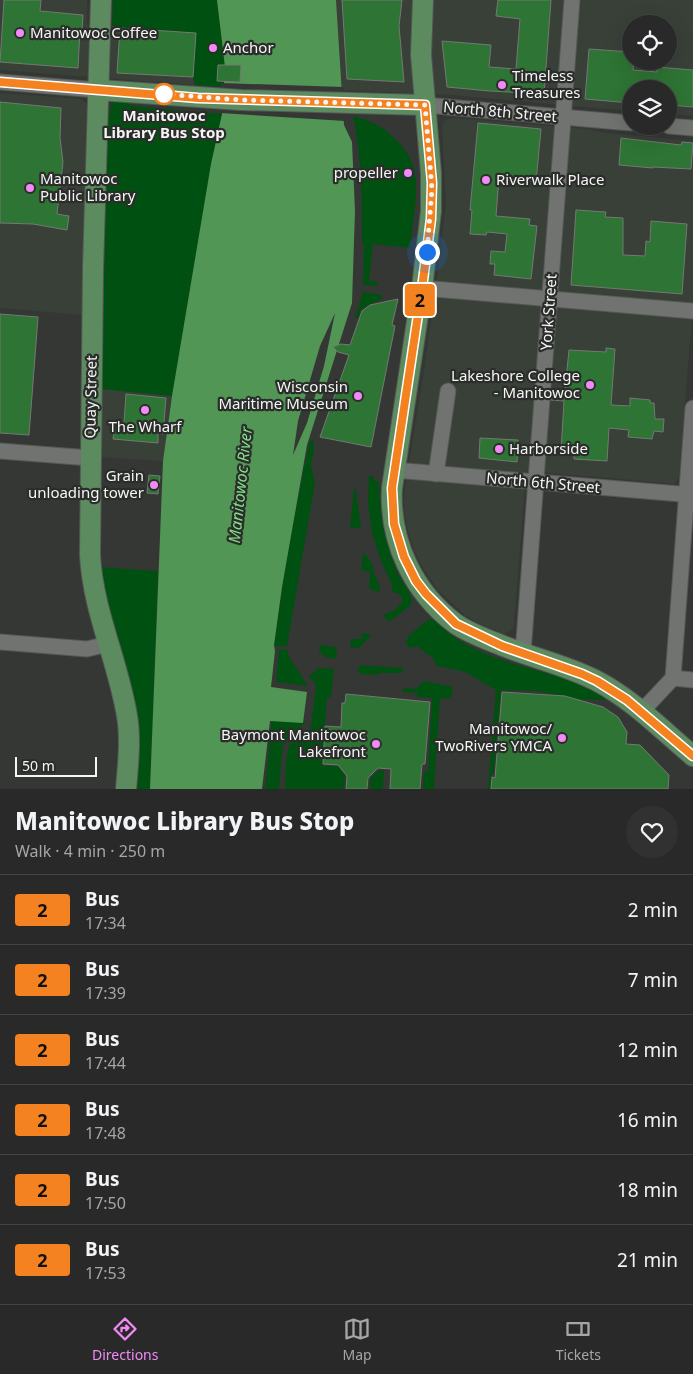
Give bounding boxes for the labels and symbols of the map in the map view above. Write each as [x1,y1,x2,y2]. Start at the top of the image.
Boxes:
place label: Manitowoc Coffee [30,22,157,42]
marker: Manitowoc Coffee [14,27,26,39]
place label: Anchor [223,37,274,57]
marker: Anchor [207,42,219,54]
place label: Timeless Treasures [512,65,580,102]
marker: Timeless Treasures [496,79,508,91]
marker: Manitowoc Library Bus Stop [153,83,175,105]
street label: North 8th Street [442,96,558,126]
place label: Manitowoc Library Bus Stop [103,105,225,142]
place label: propeller [334,162,398,182]
marker: propeller [402,167,414,179]
place label: Manitowoc Public Library [40,168,136,205]
place label: Riverwalk Place [496,169,604,189]
marker: Riverwalk Place [480,174,492,186]
marker: Manitowoc Public Library [24,182,36,194]
your location [415,240,440,265]
street label: York Street [535,272,561,351]
line badge: 2 [404,284,436,316]
street label: Quay Street [79,355,101,439]
place label: Lakeshore College - Manitowoc [451,365,580,402]
place label: Wisconsin Maritime Museum [218,376,348,413]
marker: Lakeshore College - Manitowoc [584,379,596,391]
marker: Wisconsin Maritime Museum [352,390,364,402]
marker: The Wharf [139,404,151,416]
place label: The Wharf [109,416,182,436]
water label: Manitowoc River [223,425,257,544]
place label: Harborside [509,438,588,458]
marker: Harborside [493,443,505,455]
place label: Grain unloading tower [28,465,144,502]
street label: North 6th Street [485,467,601,497]
marker: Grain unloading tower [148,479,160,491]
place label: Manitowoc/ TwoRivers YMCA [435,718,552,755]
place label: Baymont Manitowoc Lakefront [221,724,367,761]
marker: Manitowoc/ TwoRivers YMCA [556,732,568,744]
marker: Baymont Manitowoc Lakefront [370,738,382,750]
scale bar [15,754,98,777]

